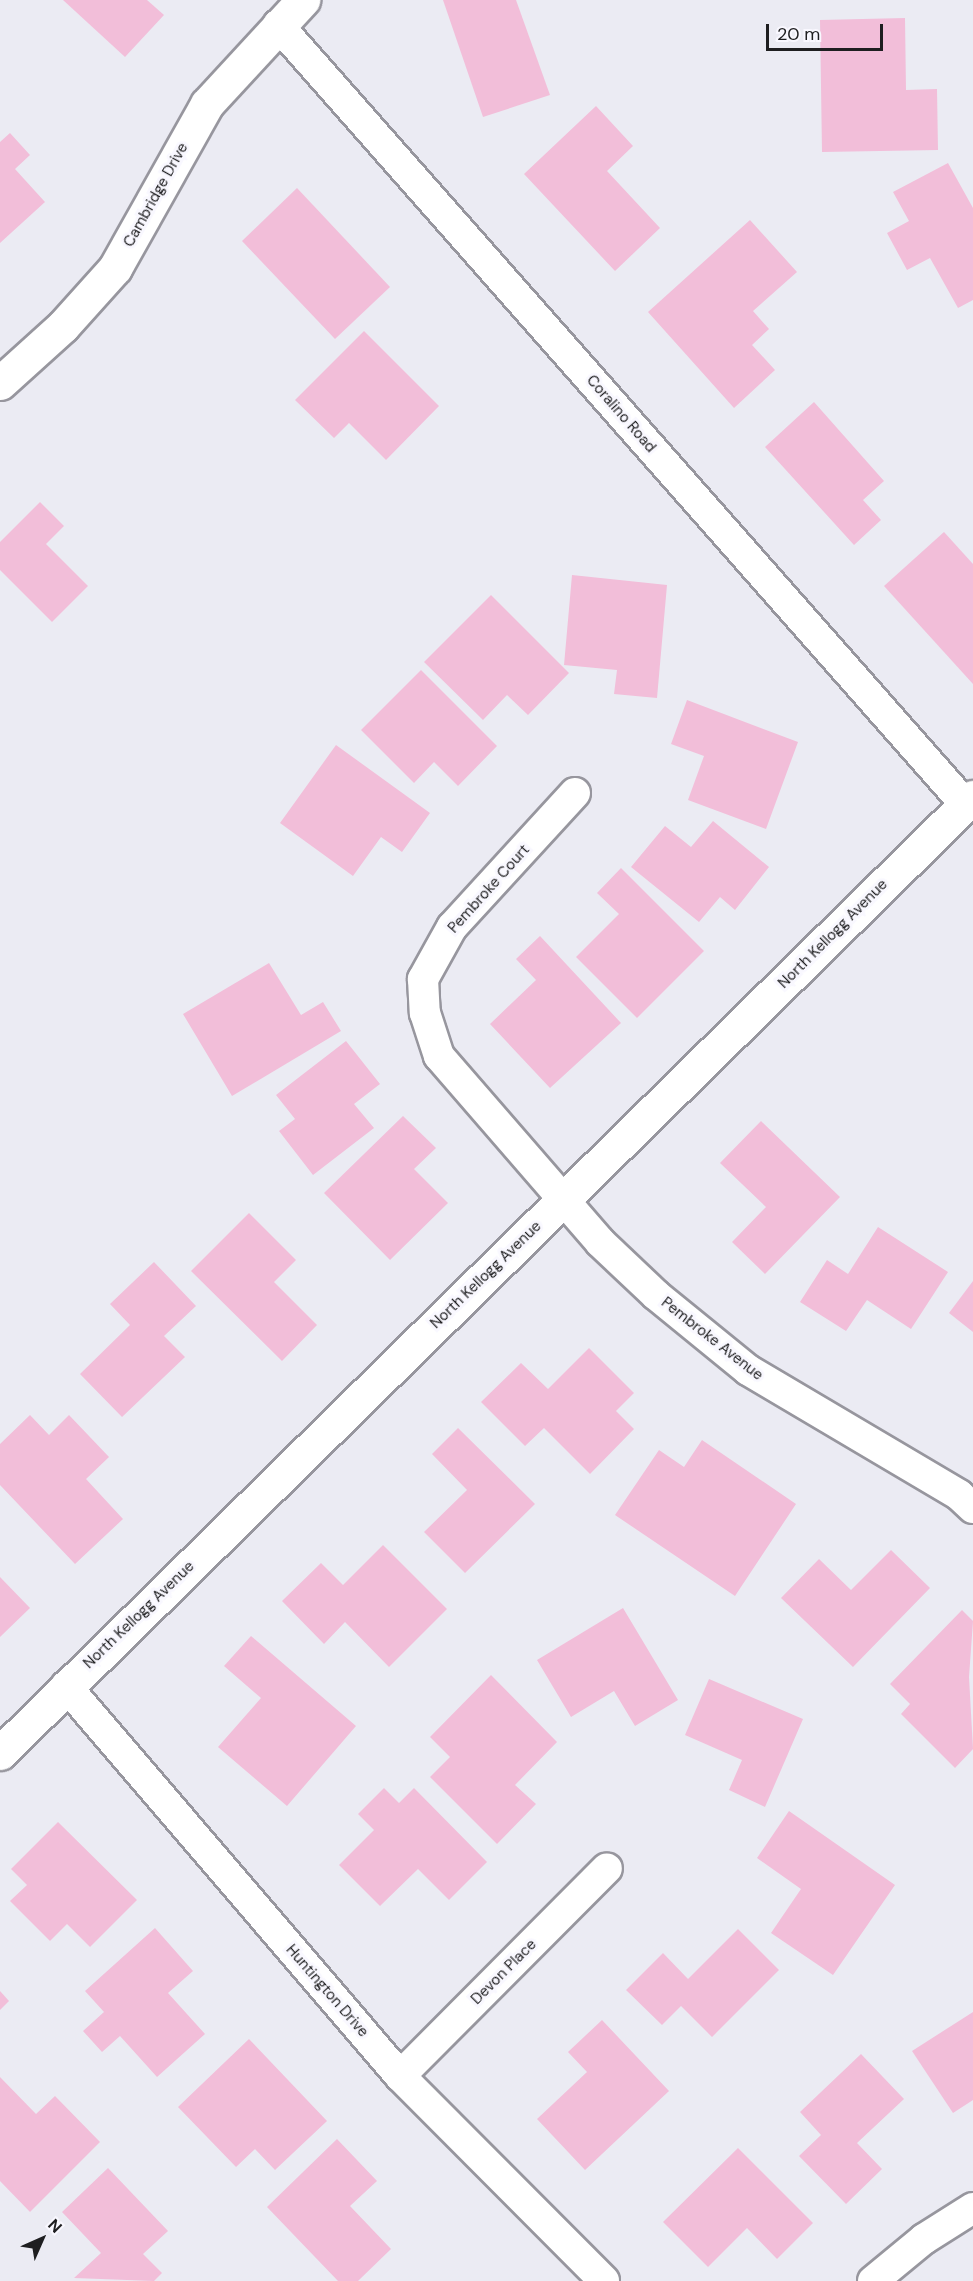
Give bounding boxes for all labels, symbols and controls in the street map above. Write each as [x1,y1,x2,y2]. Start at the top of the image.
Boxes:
scale bar [769,12,886,50]
text: 20 m [777,22,820,46]
street label: Cambridge Drive [120,140,192,250]
street label: Coralino Road [582,372,660,456]
street label: Pembroke Court [445,841,533,937]
street label: North Kellogg Avenue [775,876,891,992]
street label: North Kellogg Avenue [427,1217,545,1333]
street label: Pembroke Avenue [658,1294,766,1384]
street label: North Kellogg Avenue [80,1557,198,1673]
street label: Devon Place [468,1936,540,2008]
street label: Huntington Drive [282,1941,372,2041]
north arrow [12,2209,72,2269]
text: N [44,2214,67,2237]

